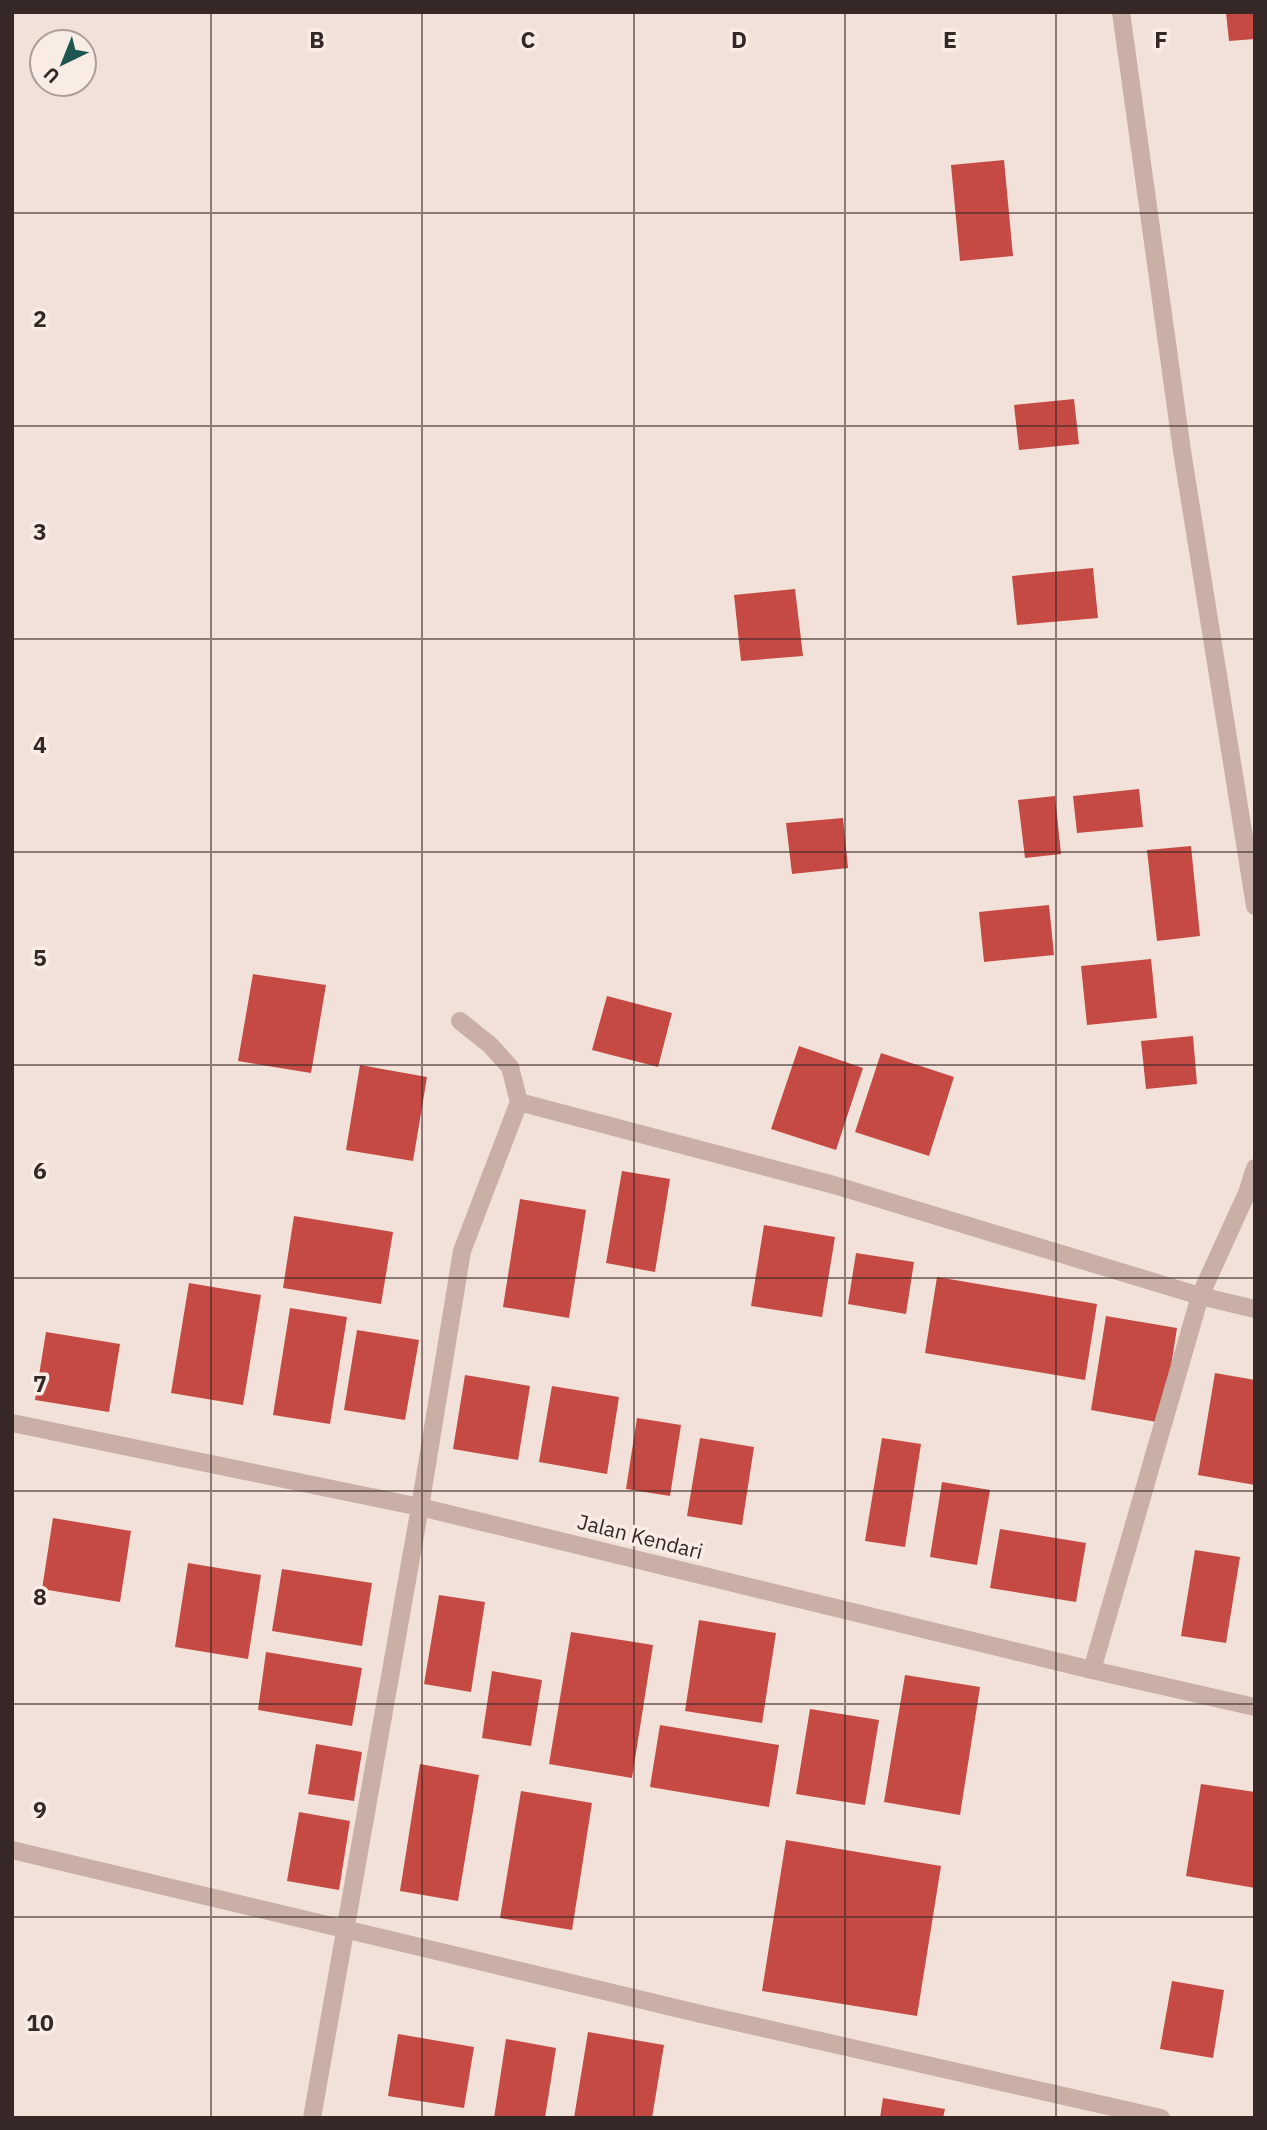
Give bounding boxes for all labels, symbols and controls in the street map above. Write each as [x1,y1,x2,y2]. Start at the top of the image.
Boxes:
text: B [309,24,325,54]
text: C [521,24,536,54]
text: D [731,24,747,54]
text: E [943,24,957,54]
text: F [1154,24,1168,54]
north arrow [28,28,98,98]
text: U [38,62,64,89]
text: 2 [33,303,47,333]
text: 3 [33,516,47,546]
text: 4 [33,729,47,759]
text: 5 [33,942,47,972]
text: 6 [33,1155,47,1185]
text: 7 [33,1368,47,1398]
street label: Jalan Kendari [575,1507,706,1565]
text: 8 [33,1581,47,1611]
text: 9 [33,1794,47,1824]
text: 10 [26,2007,54,2037]

